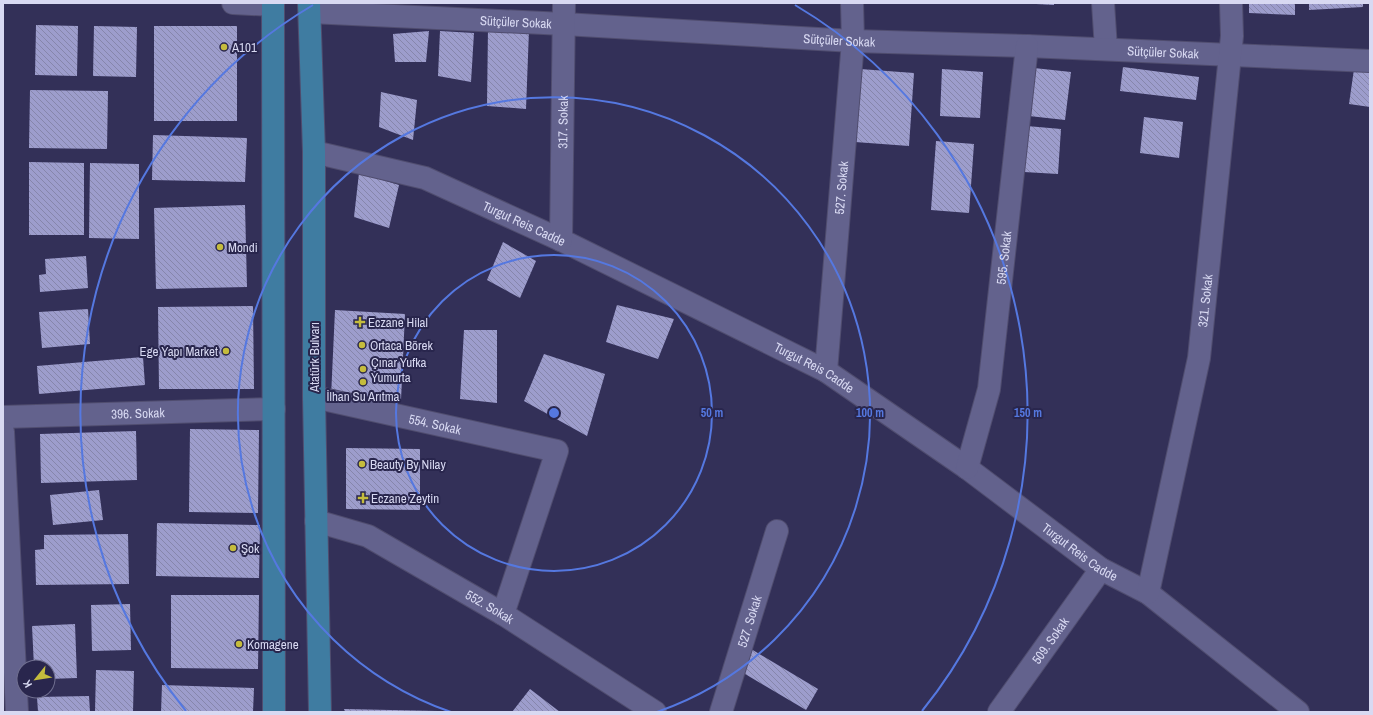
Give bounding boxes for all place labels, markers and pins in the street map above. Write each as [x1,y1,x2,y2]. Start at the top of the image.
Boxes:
place label: A101 [231,39,257,56]
marker: A101 [219,42,229,52]
place label: Mondi [228,239,258,256]
marker: Mondi [215,242,225,252]
place label: Eczane Hilal [368,314,428,331]
marker: Eczane Hilal [355,317,365,327]
place label: Ortaca Börek [370,337,433,354]
marker: Ortaca Börek [357,340,367,350]
place label: Ege Yapı Market [140,343,218,360]
marker: Ege Yapı Market [221,346,231,356]
place label: Çınar Yufka Yumurta [371,354,427,386]
marker: Çınar Yufka Yumurta [358,364,368,374]
marker: İlhan Su Arıtma [358,377,368,387]
place label: İlhan Su Arıtma [327,388,400,405]
centre of rings [547,406,561,420]
place label: Beauty By Nilay [370,456,447,473]
marker: Beauty By Nilay [357,459,367,469]
place label: Eczane Zeytin [371,490,439,507]
marker: Eczane Zeytin [358,493,368,503]
place label: Şok [241,540,260,557]
marker: Şok [228,543,238,553]
place label: Komagene [247,636,299,653]
marker: Komagene [234,639,244,649]

